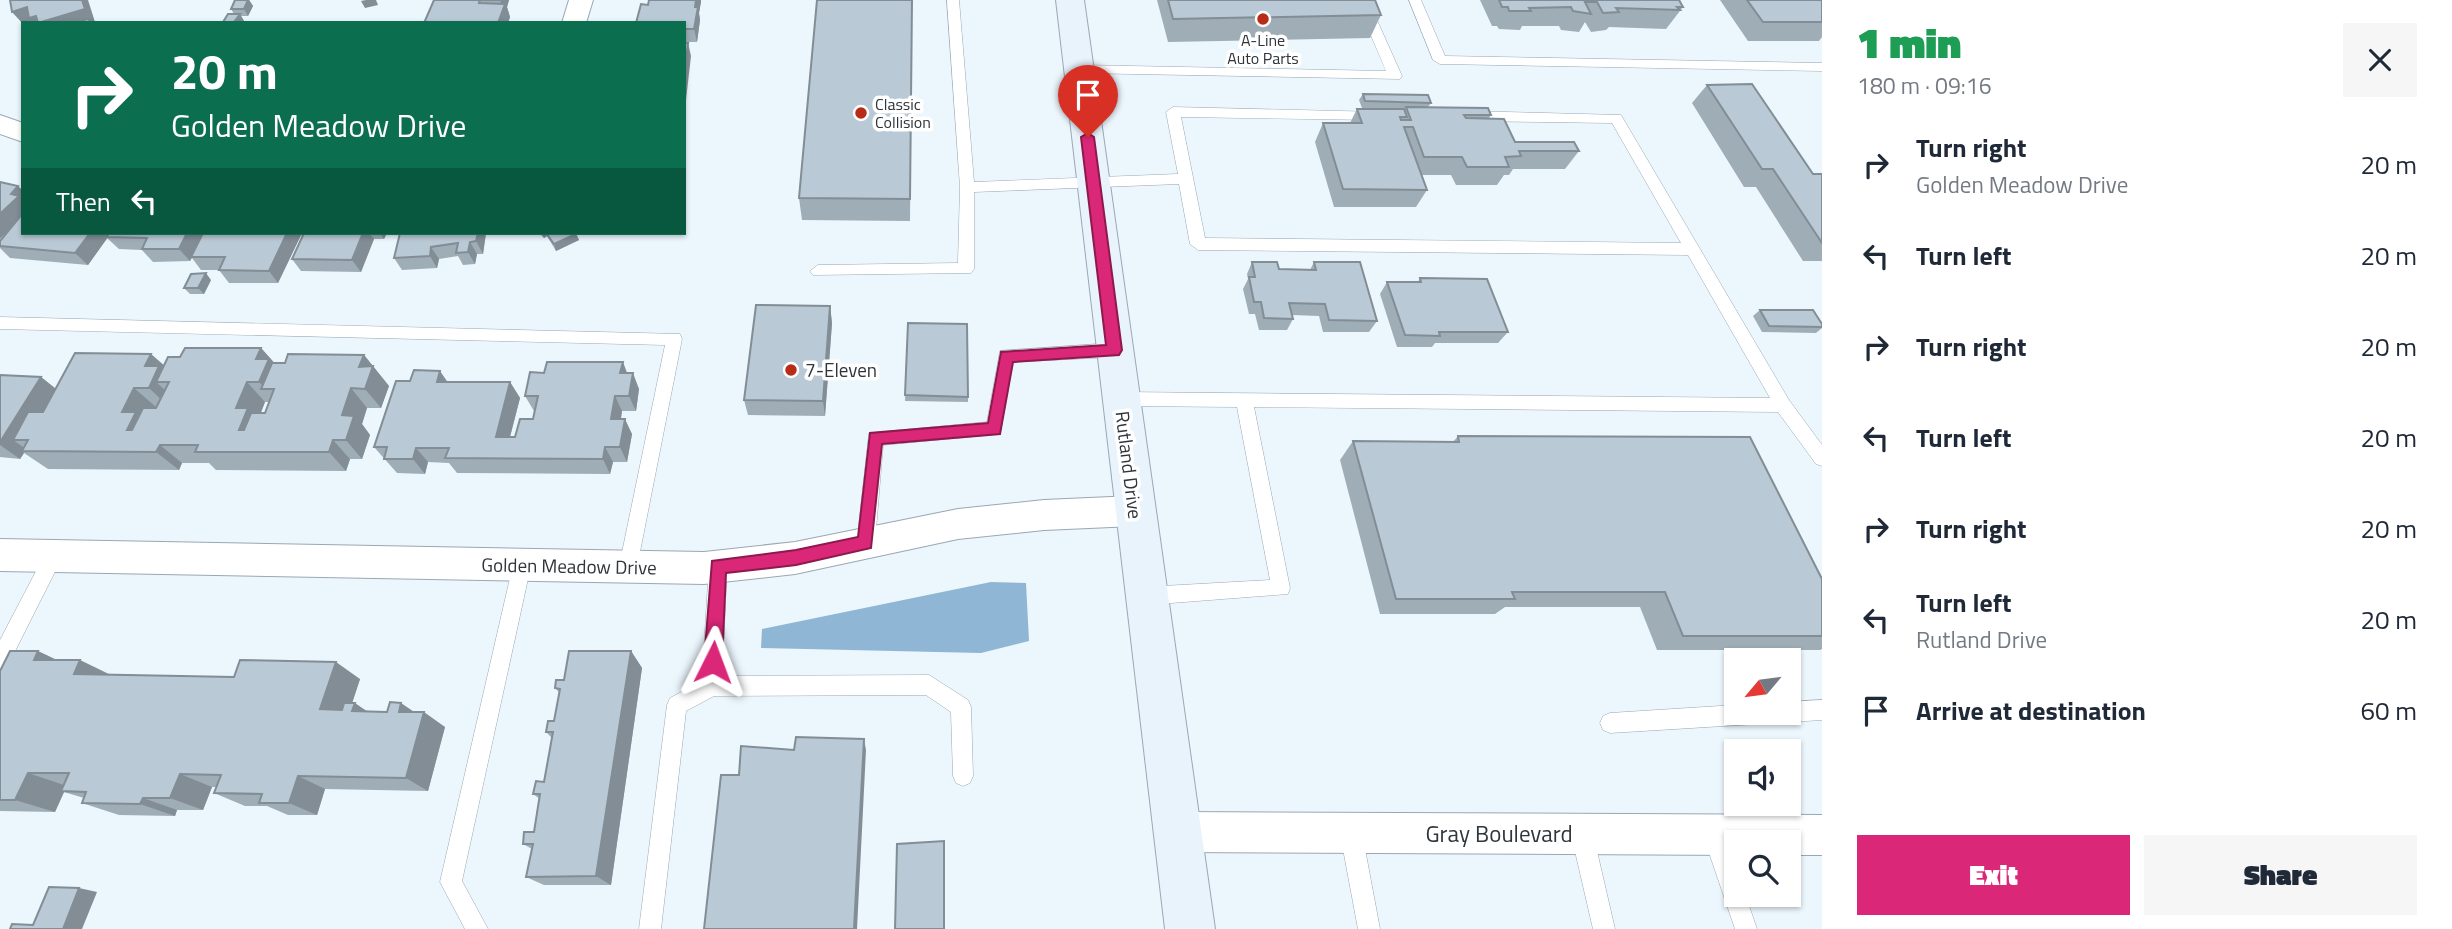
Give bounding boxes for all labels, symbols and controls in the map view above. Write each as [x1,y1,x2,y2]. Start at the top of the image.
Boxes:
text: 1 min [1857,10,1961,74]
marker: A-Line Auto Parts [1255,11,1271,27]
button: close [2343,23,2417,97]
place label: A-Line Auto Parts [1227,28,1299,70]
text: 20 m [171,33,278,108]
icon: right [56,49,147,140]
pin [1058,65,1118,137]
text: 180 m · 09:16 [1857,68,1992,103]
icon: arrive [1069,76,1107,114]
place label: Classic Collision [875,92,931,134]
text: Golden Meadow Drive [171,101,466,149]
marker: Classic Collision [853,105,869,121]
text: Turn right [1916,128,2027,167]
text: 20 m [2360,145,2417,184]
icon: right [1857,146,1895,184]
text: Golden Meadow Drive [1916,167,2128,202]
text: Then [56,182,111,221]
icon: left [125,182,163,220]
text: Turn left [1916,236,2011,275]
text: 20 m [2360,236,2417,275]
icon: left [1857,237,1895,275]
text: Turn right [1916,327,2027,366]
text: 20 m [2360,327,2417,366]
icon: right [1857,328,1895,366]
place label: 7-Eleven [805,355,877,384]
marker: 7-Eleven [783,362,799,378]
street label: Rutland Drive [1109,409,1150,520]
text: Turn left [1916,418,2011,457]
text: 20 m [2360,418,2417,457]
icon: left [1857,419,1895,457]
text: Turn right [1916,509,2027,548]
text: 20 m [2360,509,2417,548]
icon: right [1857,510,1895,548]
street label: Golden Meadow Drive [481,549,657,582]
text: Turn left [1916,583,2011,622]
text: 20 m [2360,600,2417,639]
icon: left [1857,601,1895,639]
text: Rutland Drive [1916,622,2047,657]
position arrow [676,625,750,699]
north arrow [1724,648,1801,724]
map controls [1724,648,1801,907]
text: Arrive at destination [1916,691,2146,730]
text: 60 m [2360,691,2417,730]
icon: arrive [1857,692,1895,730]
button: sound [1724,739,1801,816]
street label: Gray Boulevard [1425,816,1573,851]
button: search [1724,830,1801,907]
button: Exit [1857,835,2130,915]
button: Share [2144,835,2417,915]

